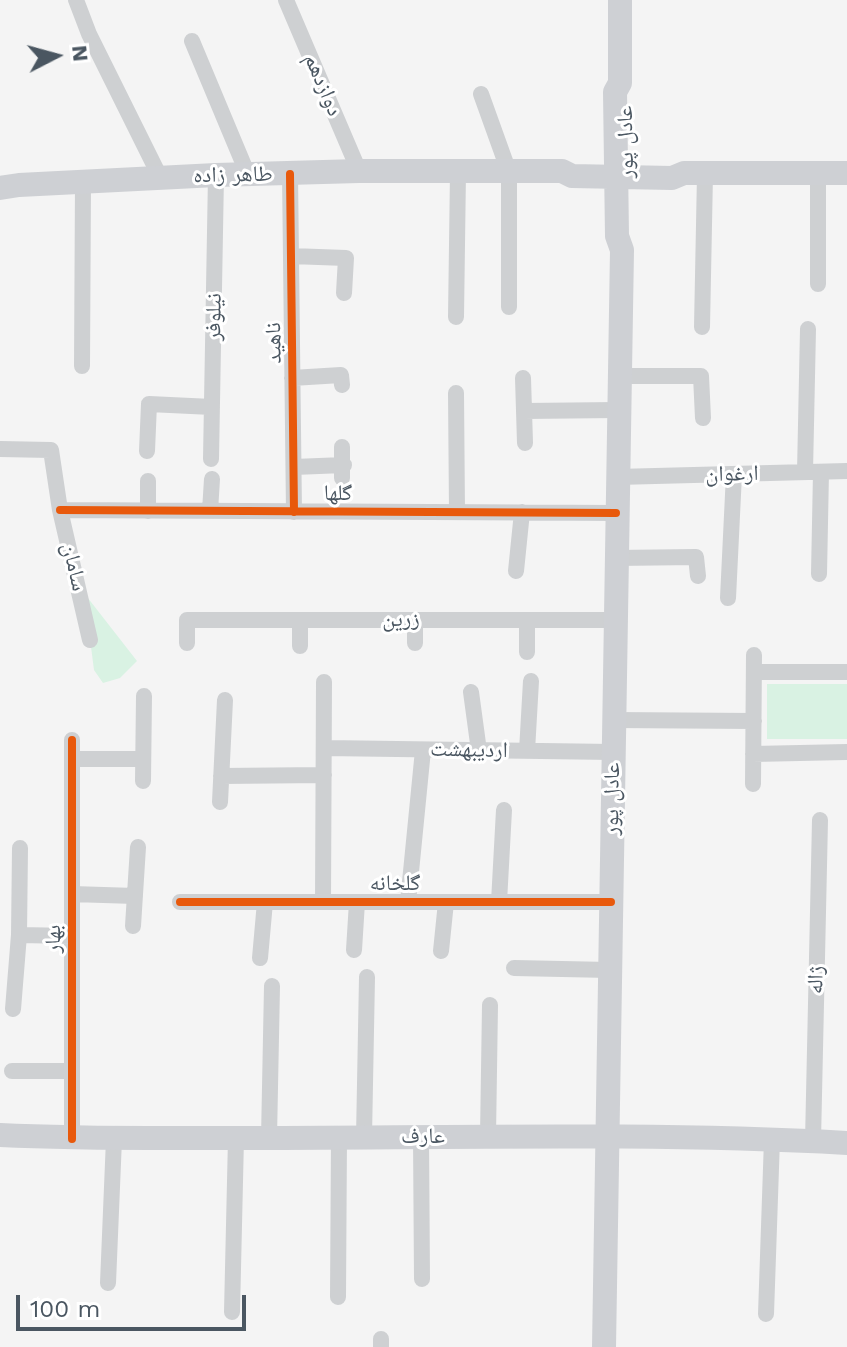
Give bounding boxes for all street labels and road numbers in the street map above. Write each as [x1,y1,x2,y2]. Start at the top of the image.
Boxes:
street label: دوازدهم [298,50,348,120]
street label: عادل پور [612,105,640,179]
street label: طاهر زاده [193,161,273,189]
street label: نیلوفر [200,293,228,341]
street label: ناهید [260,322,288,364]
street label: ارغوان [705,460,759,488]
street label: گلها [324,481,352,507]
street label: سامان [56,540,92,594]
street label: زرین [382,607,420,633]
street label: اردیبهشت [430,736,508,764]
street label: عادل پور [598,762,626,836]
street label: گلخانه [370,871,420,897]
street label: بهار [41,925,67,953]
street label: ژاله [803,966,829,994]
street label: عارف [401,1124,445,1150]

